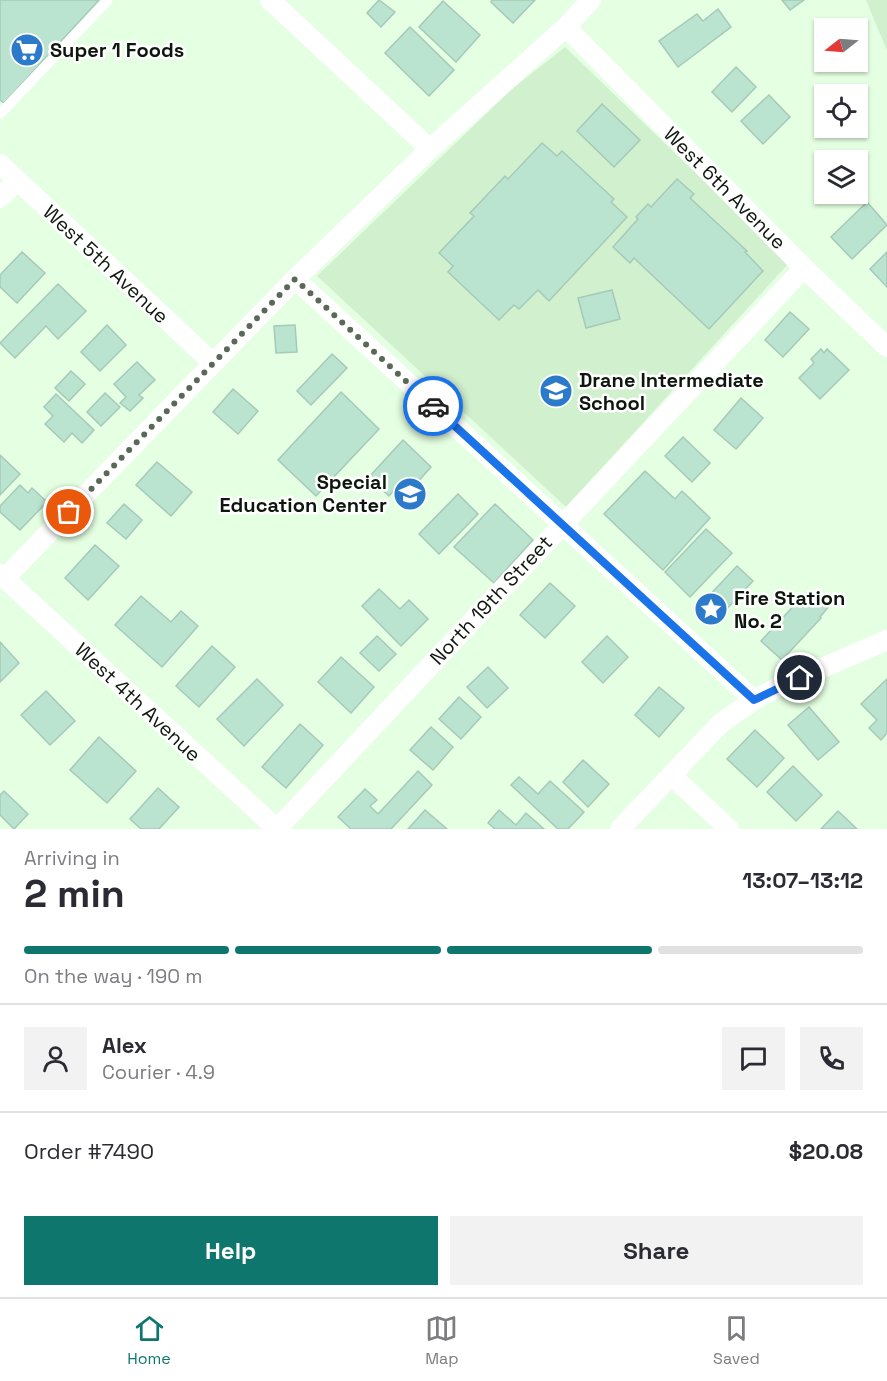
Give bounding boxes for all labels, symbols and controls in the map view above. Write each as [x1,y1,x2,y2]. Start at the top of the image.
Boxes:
north arrow [814,18,868,72]
map controls [814,18,868,204]
supermarket icon: Super 1 Foods [9,32,45,68]
place label: Super 1 Foods [50,37,184,63]
button: locate [814,84,868,138]
street label: West 6th Avenue [658,121,792,255]
button: layers [814,150,868,204]
street label: West 5th Avenue [38,199,174,329]
place label: Drane Intermediate School [579,367,764,416]
school or university icon: Drane Intermediate School [538,373,574,409]
courier [403,376,463,436]
icon: car [417,390,450,423]
place label: Special Education Center [220,469,387,518]
school or university icon: Special Education Center [392,476,428,512]
pin [43,486,94,537]
icon: bag [52,495,85,528]
street label: North 19th Street [424,530,558,670]
place label: Fire Station No. 2 [734,585,845,634]
place icon: Fire Station No. 2 [693,591,729,627]
street label: West 4th Avenue [69,637,207,767]
pin [774,652,825,703]
icon: home [783,661,816,694]
text: Arriving in [24,845,120,871]
text: 13:07–13:12 [742,866,863,894]
text: 2 min [24,869,125,918]
text: On the way · 190 m [24,963,202,989]
button: person [24,1027,87,1090]
button: chat [722,1027,785,1090]
button: phone [800,1027,863,1090]
text: Alex [102,1031,147,1059]
text: Courier · 4.9 [102,1059,215,1085]
text: Order #7490 [24,1137,154,1165]
text: $20.08 [789,1137,863,1165]
button: Help [24,1216,438,1285]
button: Share [450,1216,863,1285]
tab: Home [127,1312,171,1369]
tab: Map [425,1312,459,1369]
tab: Saved [713,1312,760,1369]

